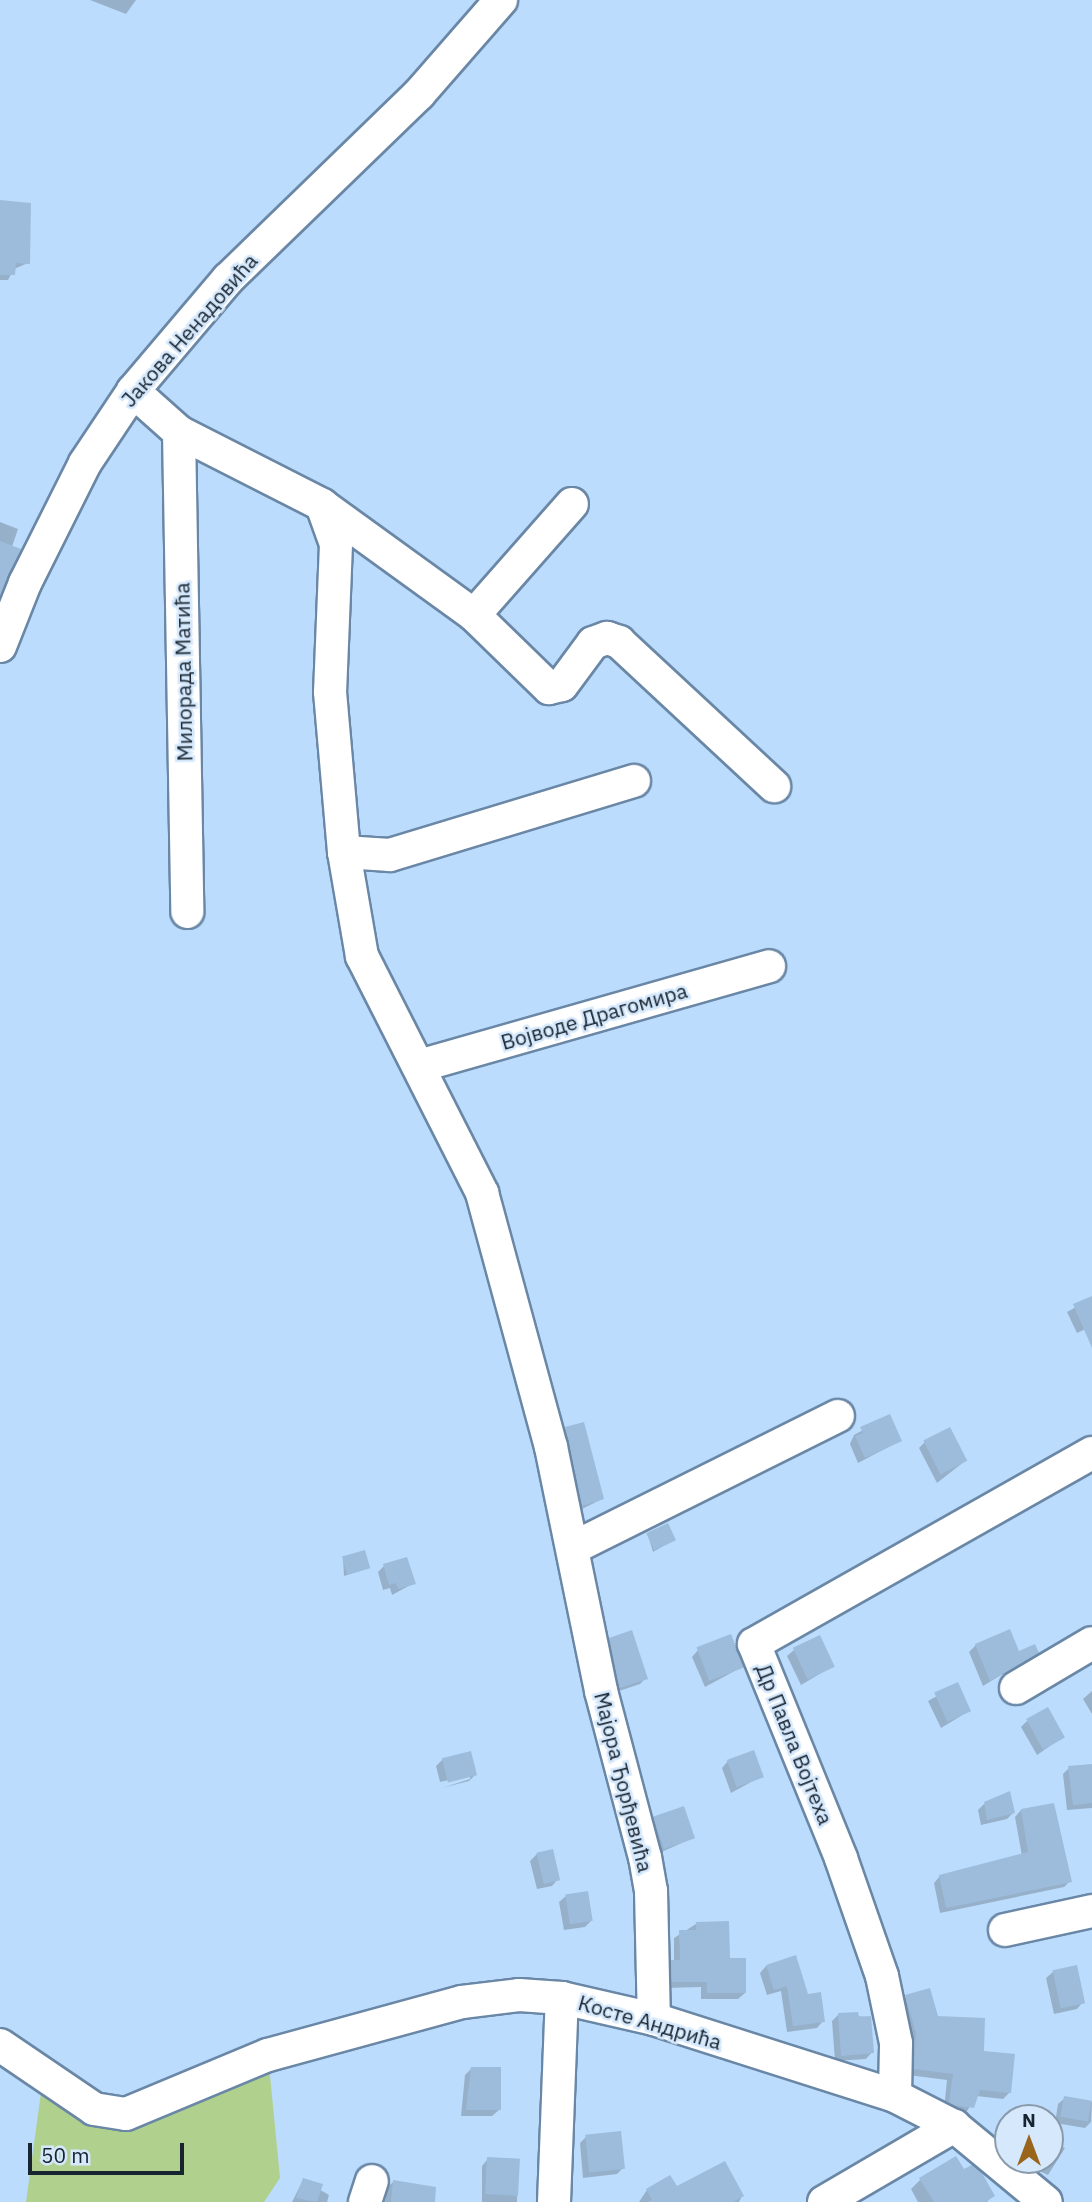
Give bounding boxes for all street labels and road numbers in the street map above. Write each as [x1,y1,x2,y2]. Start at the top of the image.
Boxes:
street label: Јакова Ненадовића [116,248,262,412]
street label: Милорада Матића [169,582,197,762]
street label: Војводе Драгомира [498,977,690,1055]
street label: Др Павла Војтеха [751,1660,839,1828]
street label: Мајора Ђорђевића [589,1689,659,1875]
street label: Косте Андрића [575,1990,725,2054]

